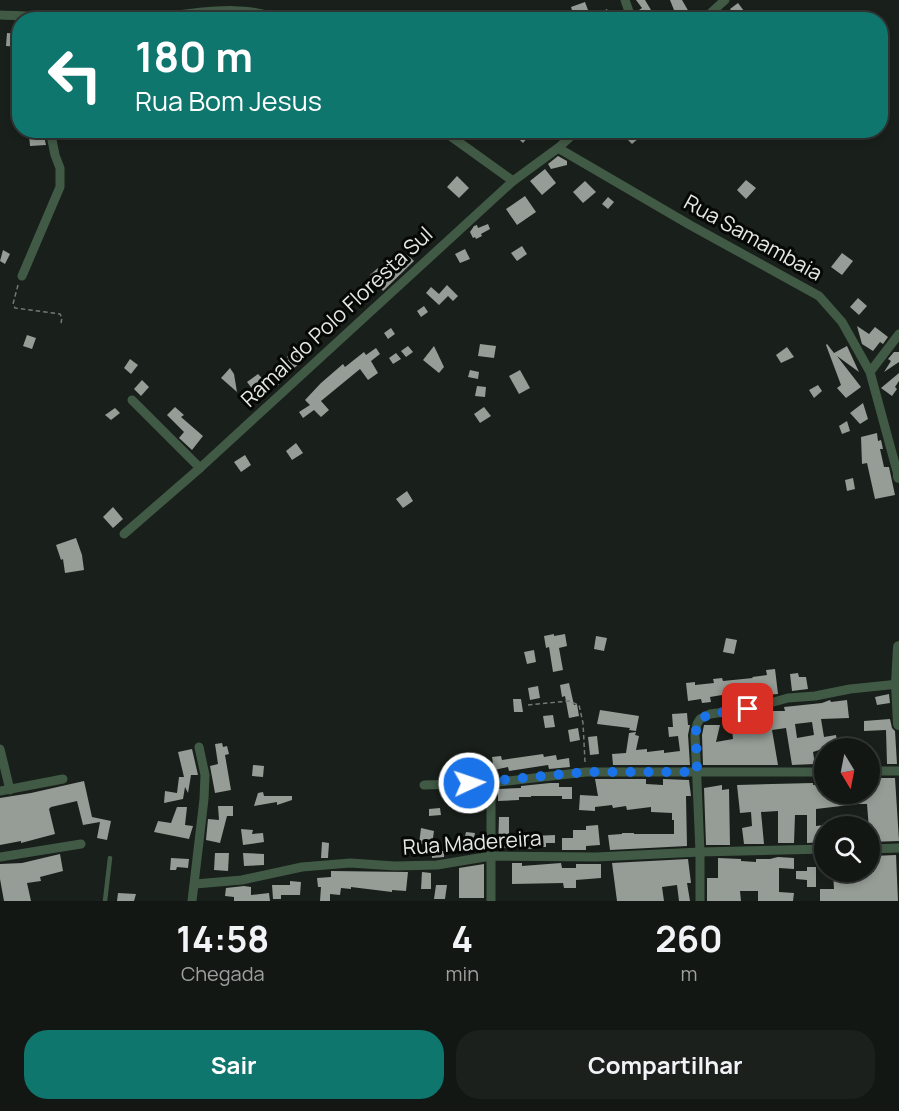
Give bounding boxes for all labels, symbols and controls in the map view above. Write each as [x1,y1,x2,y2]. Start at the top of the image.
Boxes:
text: 180 m [135,27,253,85]
icon: left [36,36,114,114]
text: Rua Bom Jesus [135,82,322,119]
street label: Rua Samambaia [679,188,828,287]
street label: Ramal do Polo Floresta Sul [235,220,438,413]
pin [722,683,773,734]
icon: arrive [731,692,764,725]
north arrow [814,738,880,804]
map controls [814,738,880,882]
position arrow [437,751,501,815]
button: search [814,816,880,882]
street label: Rua Madereira [402,823,542,861]
text: 14:58 [176,914,269,963]
text: 4 [451,914,473,963]
text: 260 [655,914,723,963]
text: Chegada [181,960,265,987]
text: min [446,960,479,987]
text: m [681,960,698,987]
button: Sair [24,1030,444,1099]
button: Compartilhar [456,1030,875,1099]

